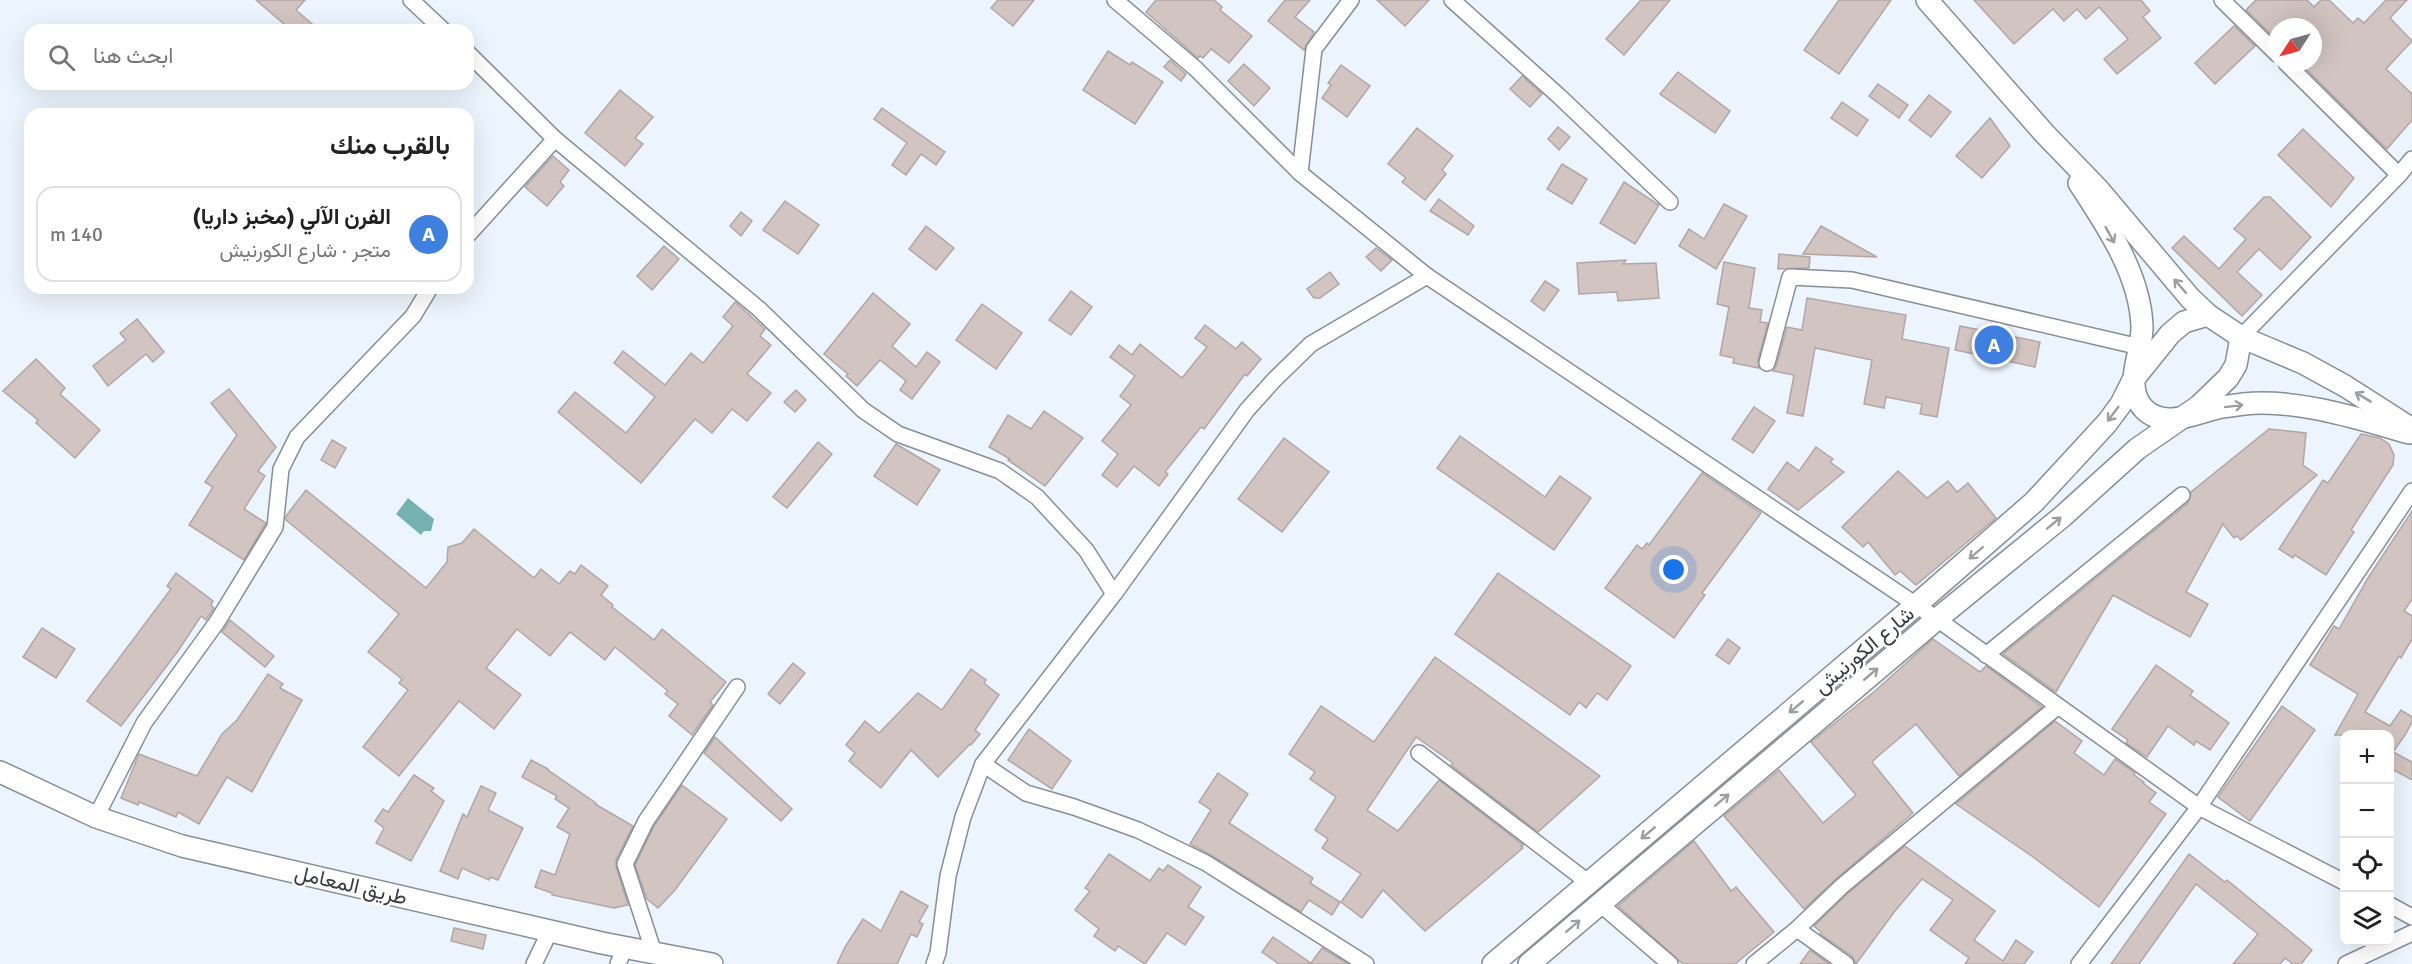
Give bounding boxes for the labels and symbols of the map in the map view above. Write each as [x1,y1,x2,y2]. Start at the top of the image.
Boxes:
north arrow [2268,18,2322,72]
one-way arrow [2104,226,2116,243]
one-way arrow [2173,279,2187,294]
pin: A [1974,322,2014,368]
one-way arrow [2355,391,2372,403]
one-way arrow [2224,400,2244,411]
one-way arrow [2107,406,2120,422]
one-way arrow [2046,517,2062,530]
one-way arrow [1969,546,1984,560]
your location [1659,555,1688,584]
street label: شارع الكورنيش [1808,600,1920,700]
one-way arrow [1863,667,1878,681]
one-way arrow [1789,700,1804,714]
one-way arrow [1714,793,1729,807]
one-way arrow [1640,827,1656,840]
street label: طريق المعامل [292,859,410,911]
one-way arrow [1565,919,1580,933]

